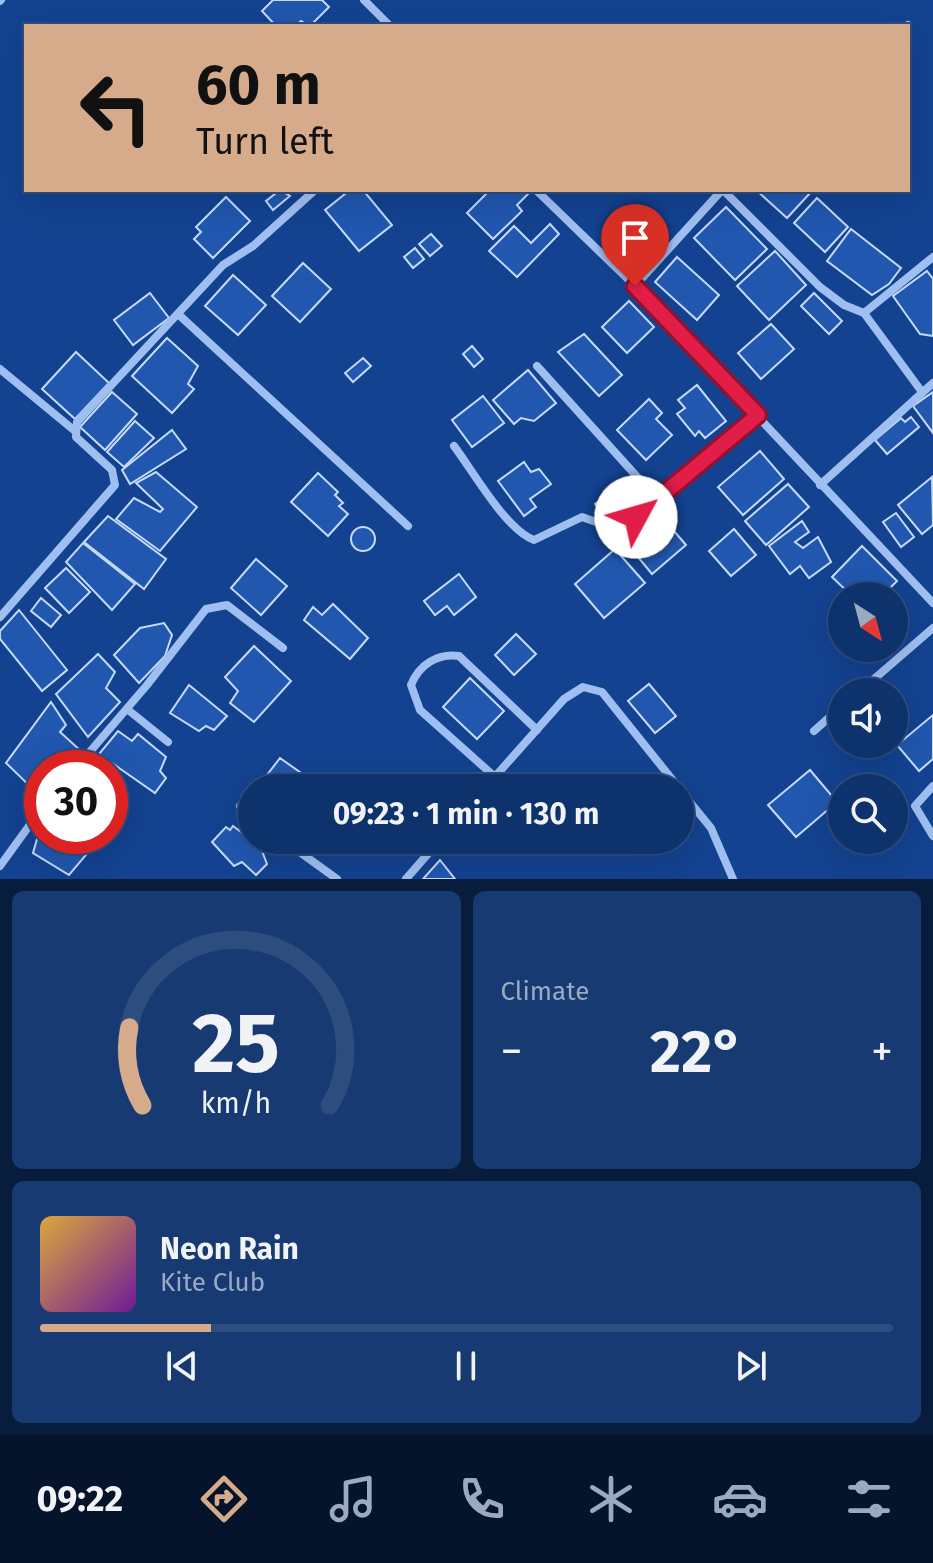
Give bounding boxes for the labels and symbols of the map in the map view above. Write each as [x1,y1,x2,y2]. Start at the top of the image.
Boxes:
pin [601,204,669,286]
position arrow [594,475,678,559]
north arrow [828,582,908,662]
speed limit sign: 30 [24,750,128,854]

